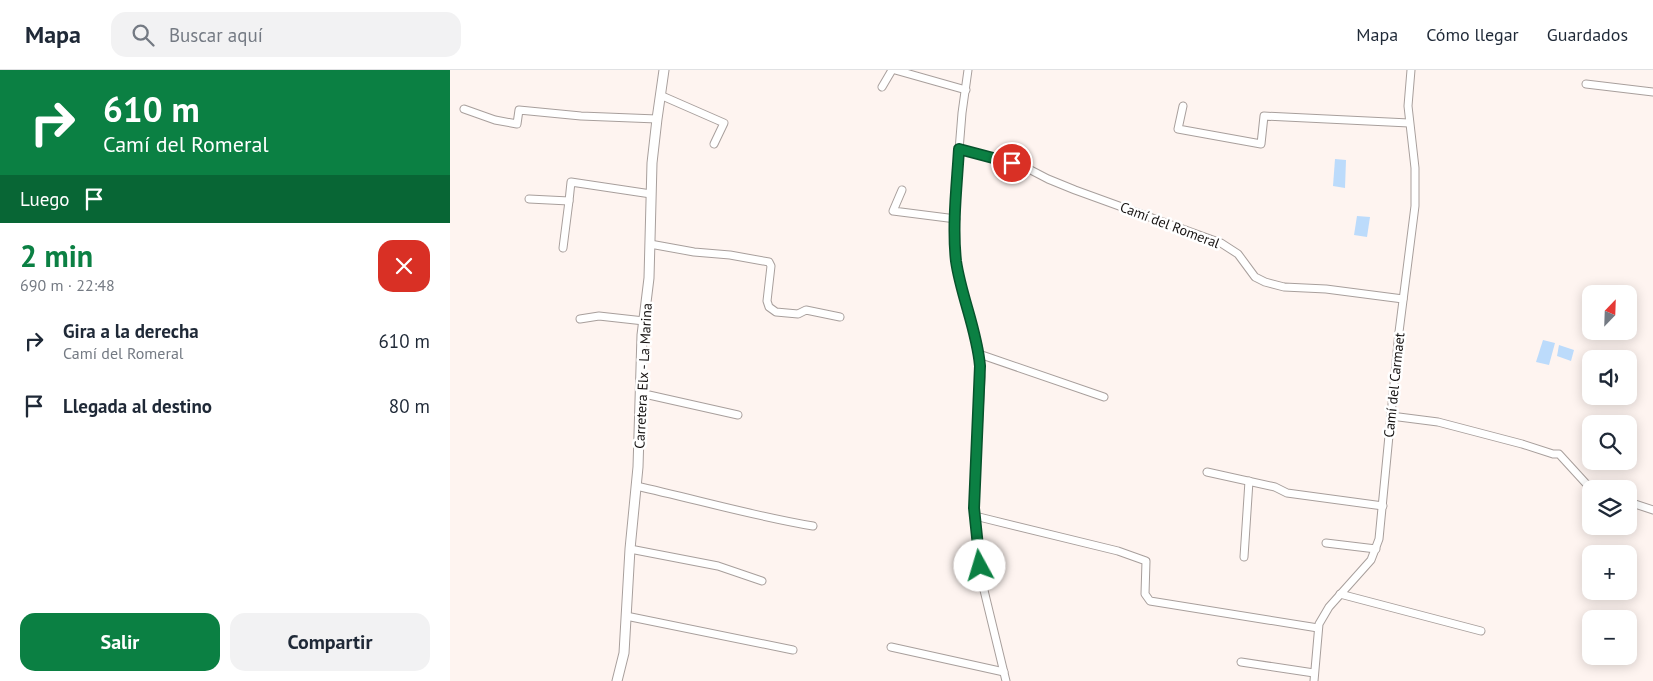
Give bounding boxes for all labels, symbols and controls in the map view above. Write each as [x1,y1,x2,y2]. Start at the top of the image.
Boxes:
search box [111,12,461,57]
text: Mapa [25,19,81,50]
icon: search [129,21,157,49]
text: Buscar aquí [169,23,263,47]
text: Mapa [1356,23,1398,46]
text: Cómo llegar [1426,23,1519,46]
text: Guardados [1547,23,1628,46]
text: 610 m [103,86,200,132]
icon: right [20,90,85,155]
text: Camí del Romeral [103,130,269,158]
pin [991,142,1033,184]
icon: arrive [998,149,1026,177]
icon: arrive [80,185,108,213]
text: Luego [20,187,70,211]
street label: Camí del Romeral [1118,198,1222,252]
text: 2 min [20,236,93,275]
button: close [378,240,430,292]
text: 690 m · 22:48 [20,275,115,295]
north arrow [1582,285,1638,340]
map controls [1582,285,1637,665]
street label: Carretera Elx - La Marina [630,303,656,449]
text: Gira a la derecha [63,319,199,343]
icon: right [20,327,48,355]
text: 610 m [378,329,430,353]
street label: Camí del Carmaet [1380,331,1408,438]
text: Camí del Romeral [63,343,184,363]
button: sound [1582,350,1637,405]
icon: arrive [20,392,48,420]
text: Llegada al destino [63,394,212,418]
text: 80 m [389,394,430,418]
button: search [1582,415,1637,470]
button: layers [1582,480,1637,535]
position arrow [953,539,1005,591]
button: + [1582,545,1637,600]
button: − [1582,610,1637,665]
button: Salir [20,613,220,671]
button: Compartir [230,613,430,671]

